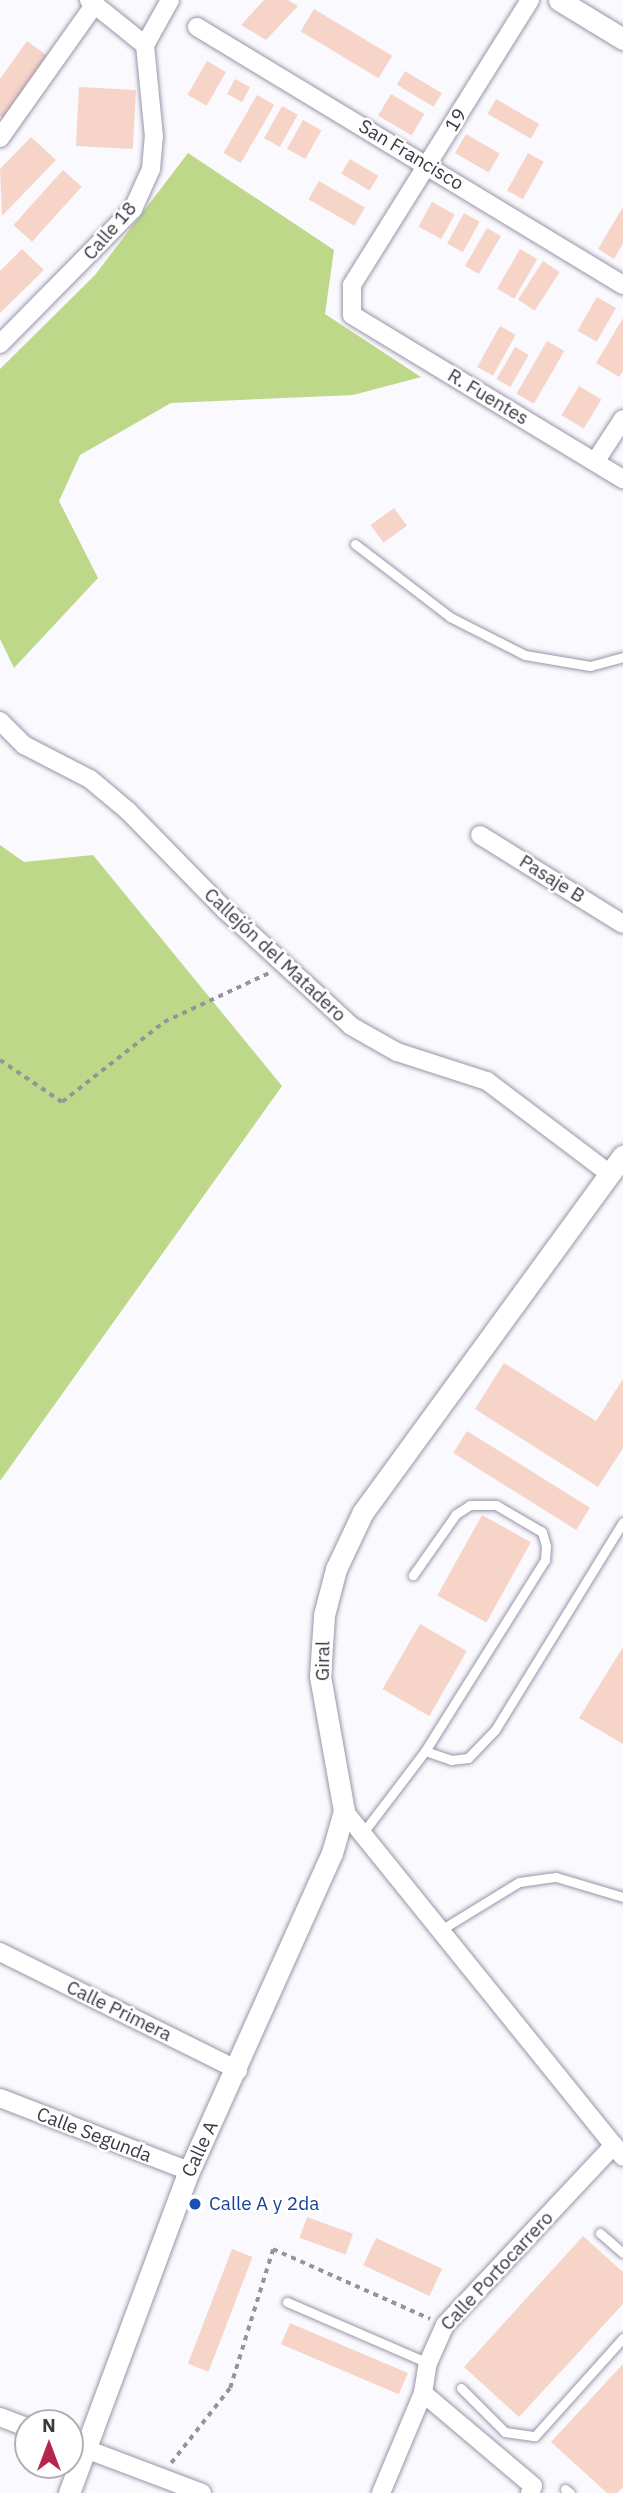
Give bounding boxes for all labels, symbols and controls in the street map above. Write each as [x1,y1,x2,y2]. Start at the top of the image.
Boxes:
street label: 19 [440,104,472,136]
street label: San Francisco [354,115,468,195]
street label: Calle 18 [78,197,142,265]
street label: R. Fuentes [443,364,533,430]
street label: Pasaje B [515,850,589,908]
street label: Callejón del Matadero [199,883,351,1027]
street label: Giral [311,1641,335,1681]
street label: Calle Primera [63,1976,175,2046]
street label: Calle Segunda [33,2103,155,2167]
street label: Calle A [177,2117,223,2181]
place label: Calle A y 2da [209,2193,319,2215]
marker: Calle A y 2da [187,2196,203,2212]
street label: Calle Portocarrero [436,2207,558,2335]
north arrow [14,2409,84,2479]
text: N [42,2413,56,2437]

